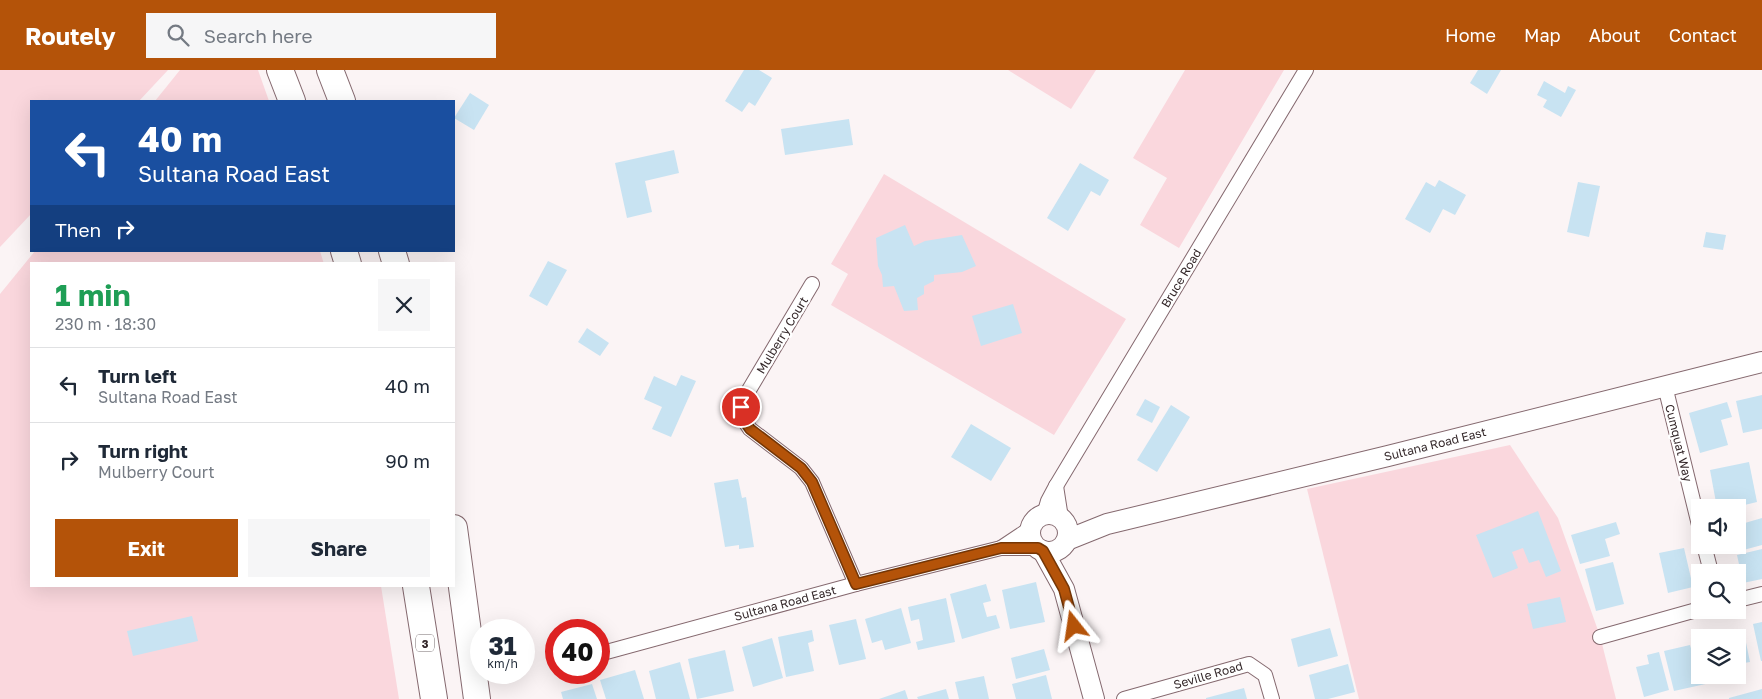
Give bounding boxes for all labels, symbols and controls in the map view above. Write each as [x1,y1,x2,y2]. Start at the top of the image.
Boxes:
search box [146,13,496,58]
text: Routely [25,21,116,50]
icon: search [164,21,192,49]
text: Search here [204,24,313,47]
text: Home [1445,24,1496,46]
text: Map [1524,24,1561,46]
text: About [1589,24,1641,46]
text: Contact [1669,24,1737,46]
text: 40 m [138,118,222,160]
icon: left [55,120,120,185]
text: Sultana Road East [138,160,330,187]
icon: right [111,215,139,243]
text: Then [55,218,101,241]
street label: Bruce Road [1158,246,1204,310]
text: 1 min [55,277,131,313]
button: close [378,279,430,331]
street label: Mulberry Court [753,293,811,376]
text: 230 m · 18:30 [55,314,156,334]
text: Turn left [98,364,177,387]
icon: left [55,371,83,399]
text: 40 m [385,374,430,397]
pin [720,386,762,428]
text: Sultana Road East [98,387,238,407]
icon: arrive [727,393,755,421]
street label: Cumquat Way [1662,403,1696,484]
street label: Sultana Road East [1382,424,1488,464]
text: Turn right [98,439,188,462]
icon: right [55,446,83,474]
text: 90 m [385,449,430,472]
text: Mulberry Court [98,462,215,482]
map controls [1691,499,1746,684]
button: sound [1691,499,1746,554]
button: Exit [55,519,238,577]
button: Share [248,519,430,577]
button: search [1691,564,1746,619]
street label: Sultana Road East [732,582,838,624]
position arrow [1047,599,1099,651]
speed limit sign: 40 [545,619,610,684]
button: layers [1691,629,1746,684]
text: 31 [488,630,517,661]
road number: 3 [416,634,434,652]
text: km/h [487,656,518,671]
street label: Seville Road [1172,658,1244,692]

